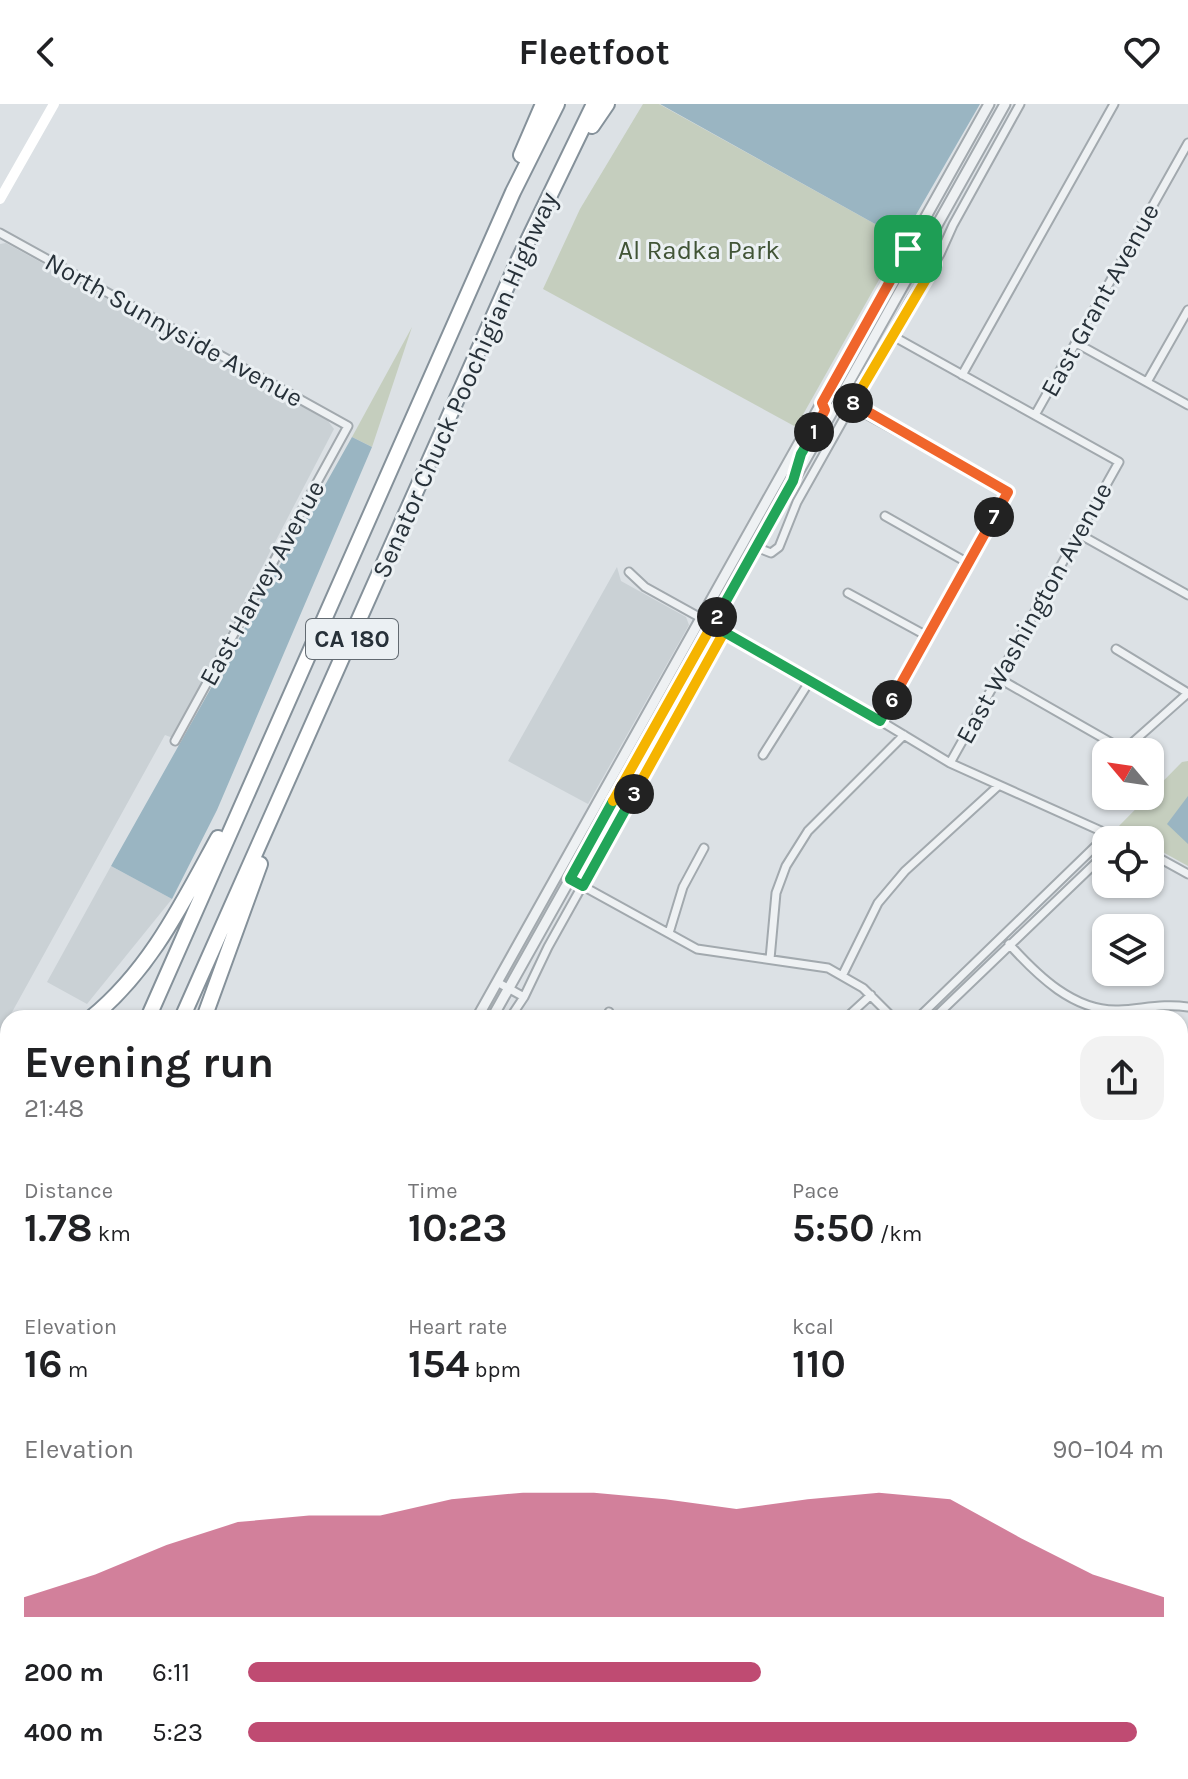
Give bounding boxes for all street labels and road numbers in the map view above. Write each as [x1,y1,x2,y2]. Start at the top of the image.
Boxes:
street label: Senator Chuck Poochigian Highway [366,187,564,583]
street label: East Grant Avenue [1034,198,1166,402]
street label: North Sunnyside Avenue [40,246,308,414]
street label: East Harvey Avenue [193,475,331,691]
street label: East Washington Avenue [949,477,1119,749]
road number: CA 180 [306,619,398,659]

